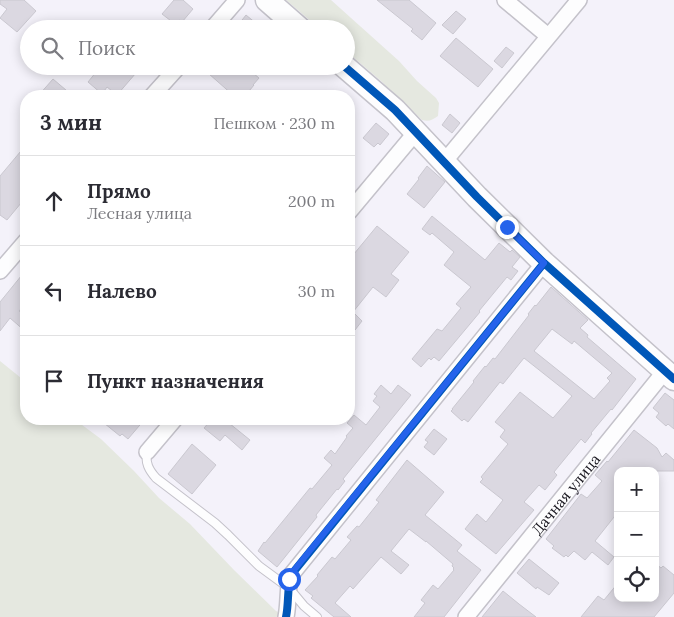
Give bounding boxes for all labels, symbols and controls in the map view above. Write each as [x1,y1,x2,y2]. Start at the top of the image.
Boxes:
search box [20,20,355,75]
icon: search [38,34,66,62]
text: Поиск [78,36,135,60]
text: 3 мин [40,109,102,136]
text: Пешком · 230 m [213,113,335,133]
text: Прямо [87,179,151,203]
icon: ahead [40,187,68,215]
text: 200 m [288,191,335,211]
text: Лесная улица [87,203,192,223]
route end [496,216,519,239]
icon: left [40,277,68,305]
text: Налево [87,279,157,303]
text: 30 m [298,281,335,301]
icon: arrive [40,367,68,395]
text: Пункт назначения [87,369,264,393]
street label: Дачная улица [527,450,604,539]
map controls [614,467,659,602]
button: + [614,467,659,512]
button: − [614,512,659,557]
button: locate [614,557,659,602]
route start [278,568,301,591]

